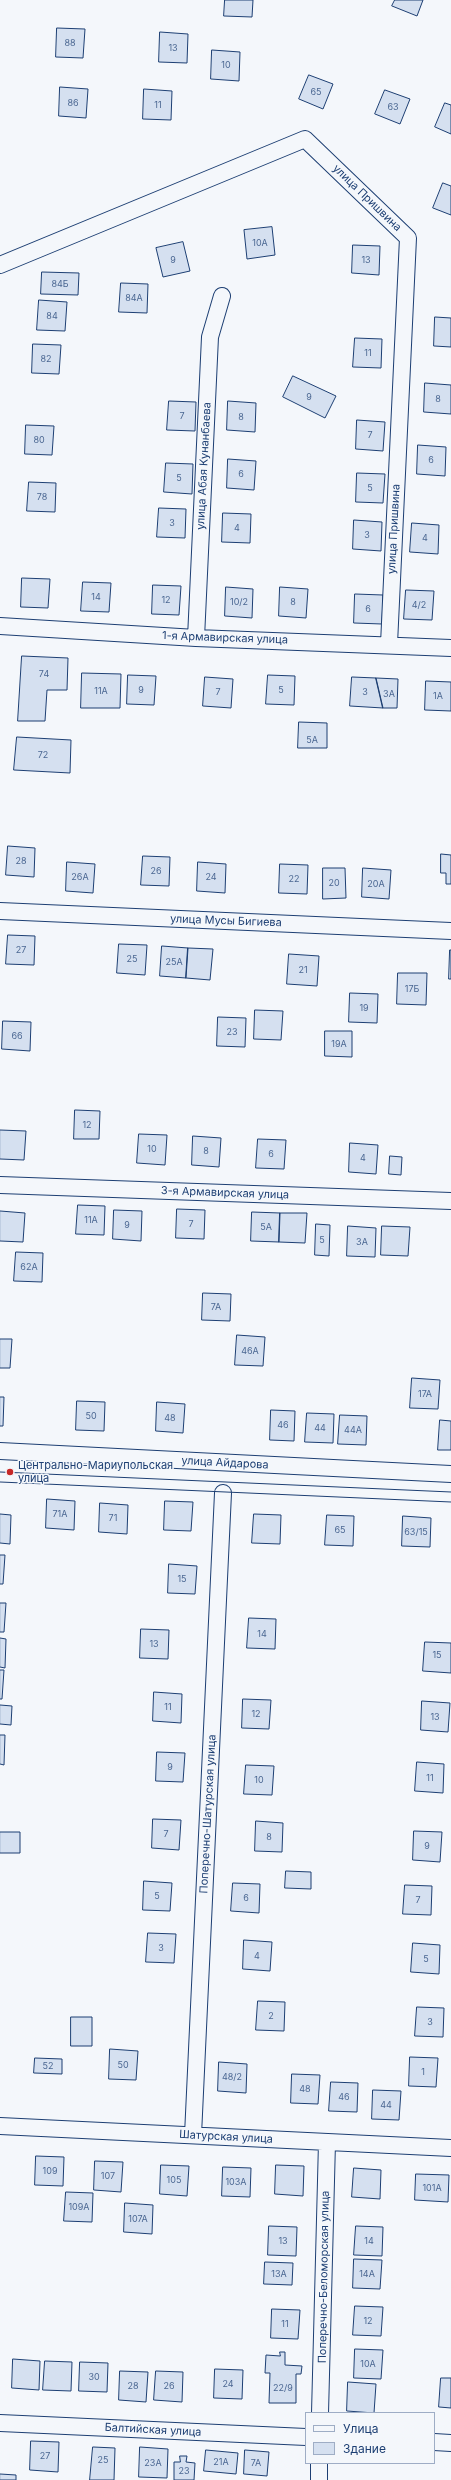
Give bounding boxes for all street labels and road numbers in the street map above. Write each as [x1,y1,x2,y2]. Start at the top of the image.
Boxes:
street label: улица Пришвина [330,162,404,234]
street label: улица Абая Кунанбаева [194,402,214,530]
street label: улица Пришвина [385,484,403,574]
street label: 1-я Армавирская улица [162,629,288,647]
street label: улица Мусы Бигиева [170,912,282,930]
street label: 3-я Армавирская улица [161,1184,289,1202]
street label: улица Айдарова [181,1454,269,1472]
street label: Поперечно-Шатурская улица [197,1734,219,1894]
street label: Шатурская улица [179,2128,273,2146]
street label: Поперечно-Беломорская улица [316,2191,332,2363]
street label: Балтийская улица [104,2421,202,2439]

